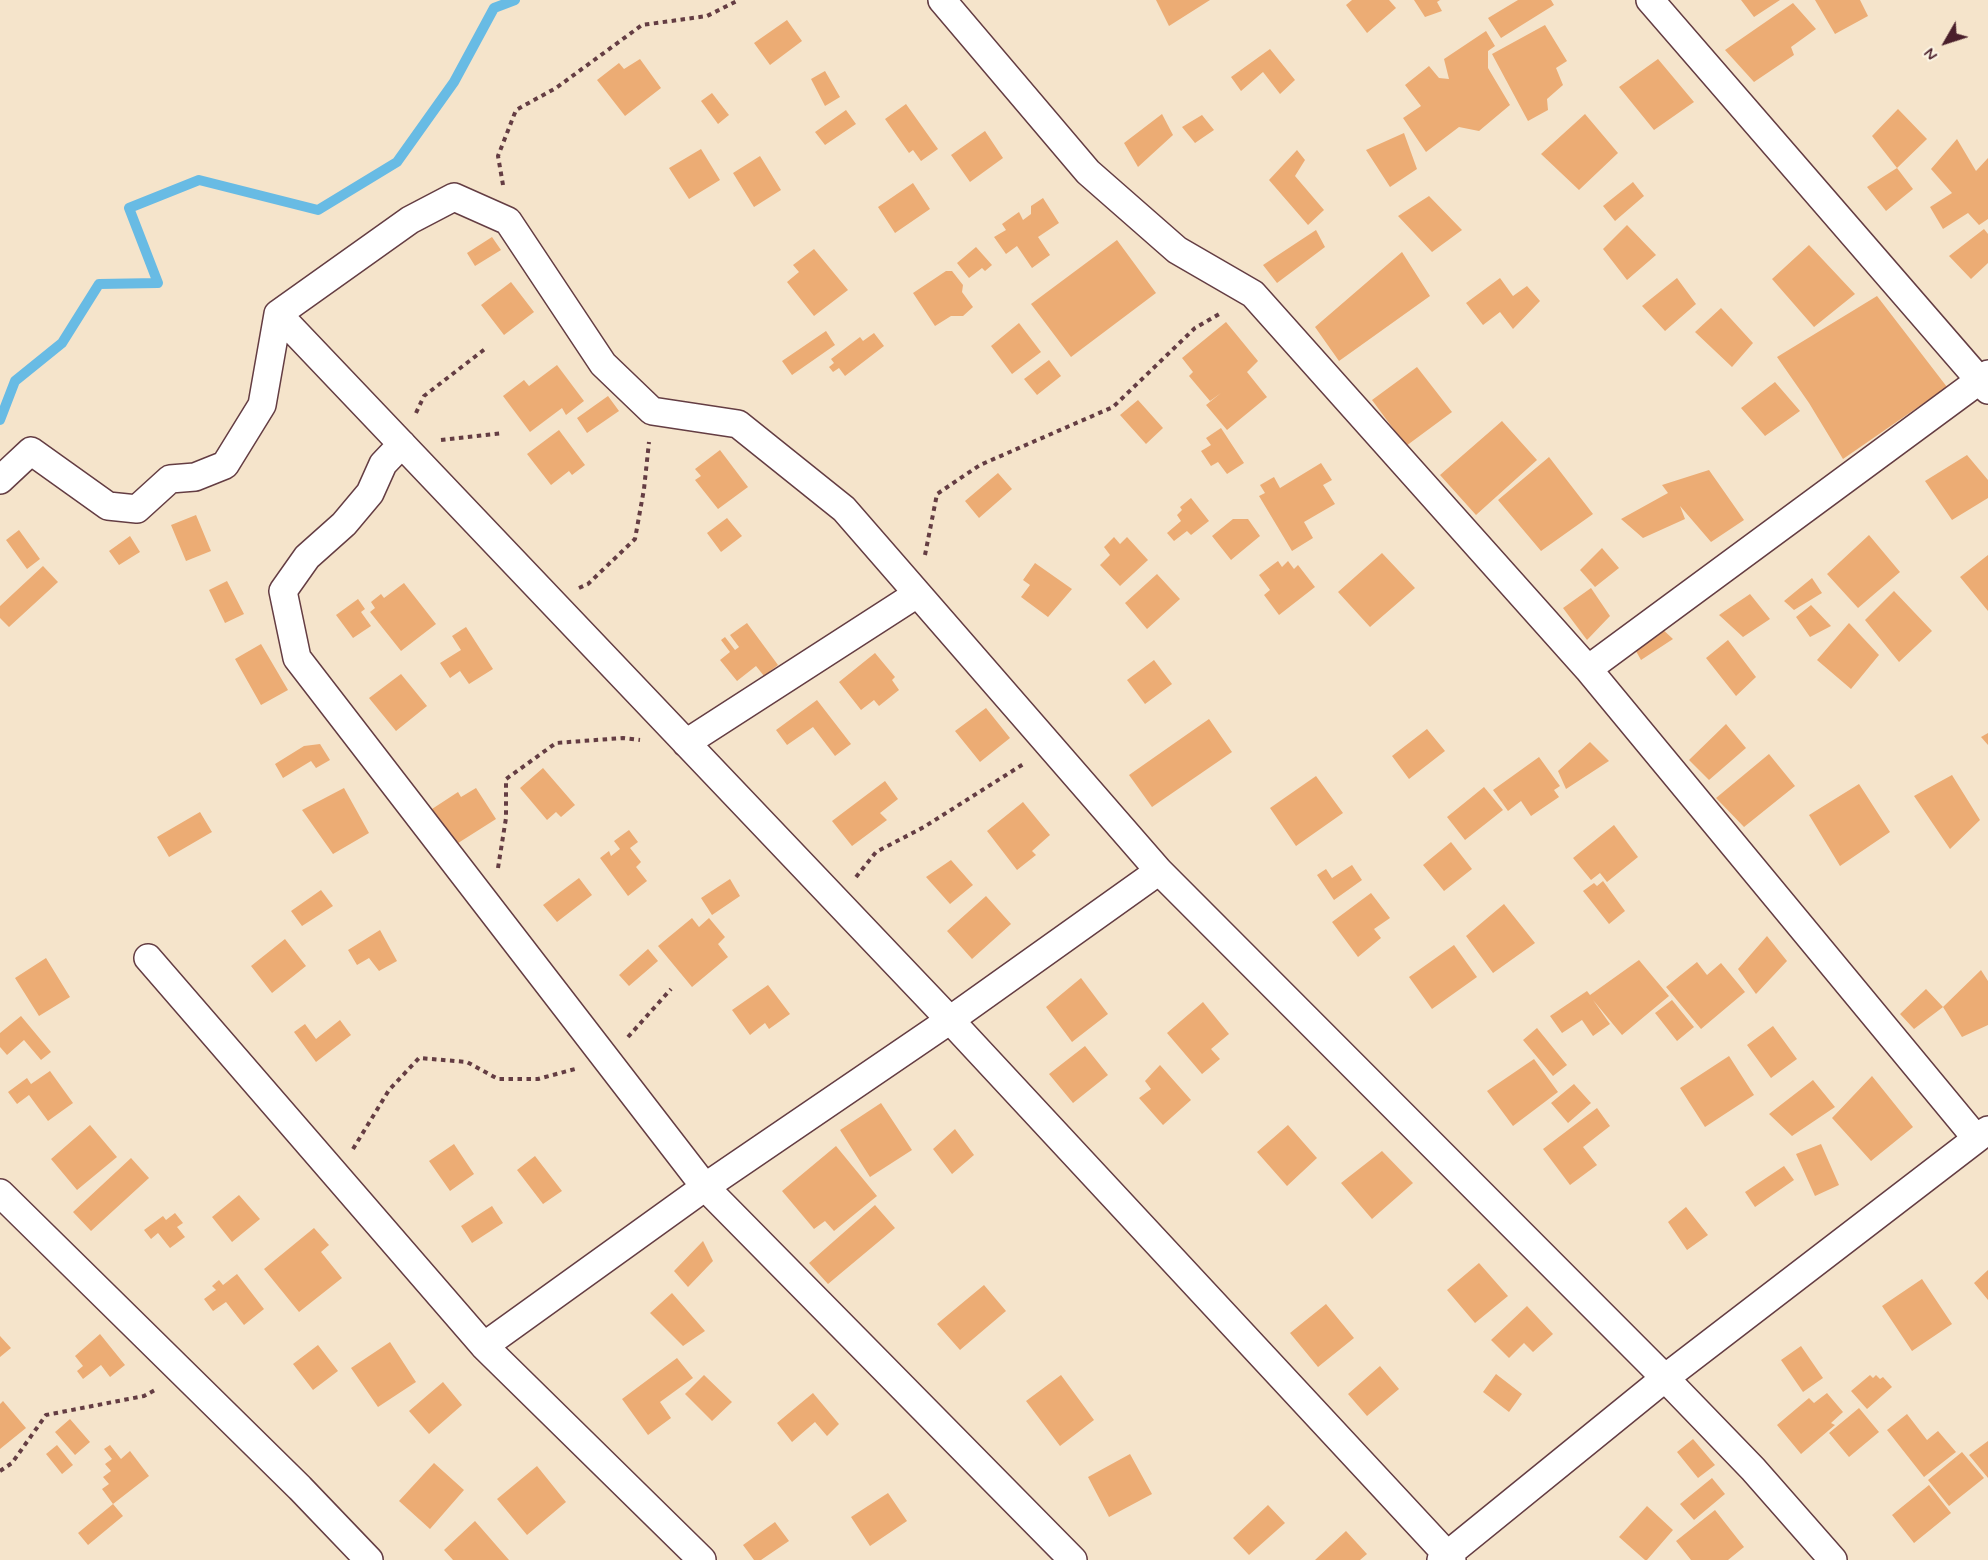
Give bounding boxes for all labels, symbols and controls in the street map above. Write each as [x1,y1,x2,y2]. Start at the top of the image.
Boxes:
north arrow [1916,12,1976,72]
text: N [1920,43,1943,64]

